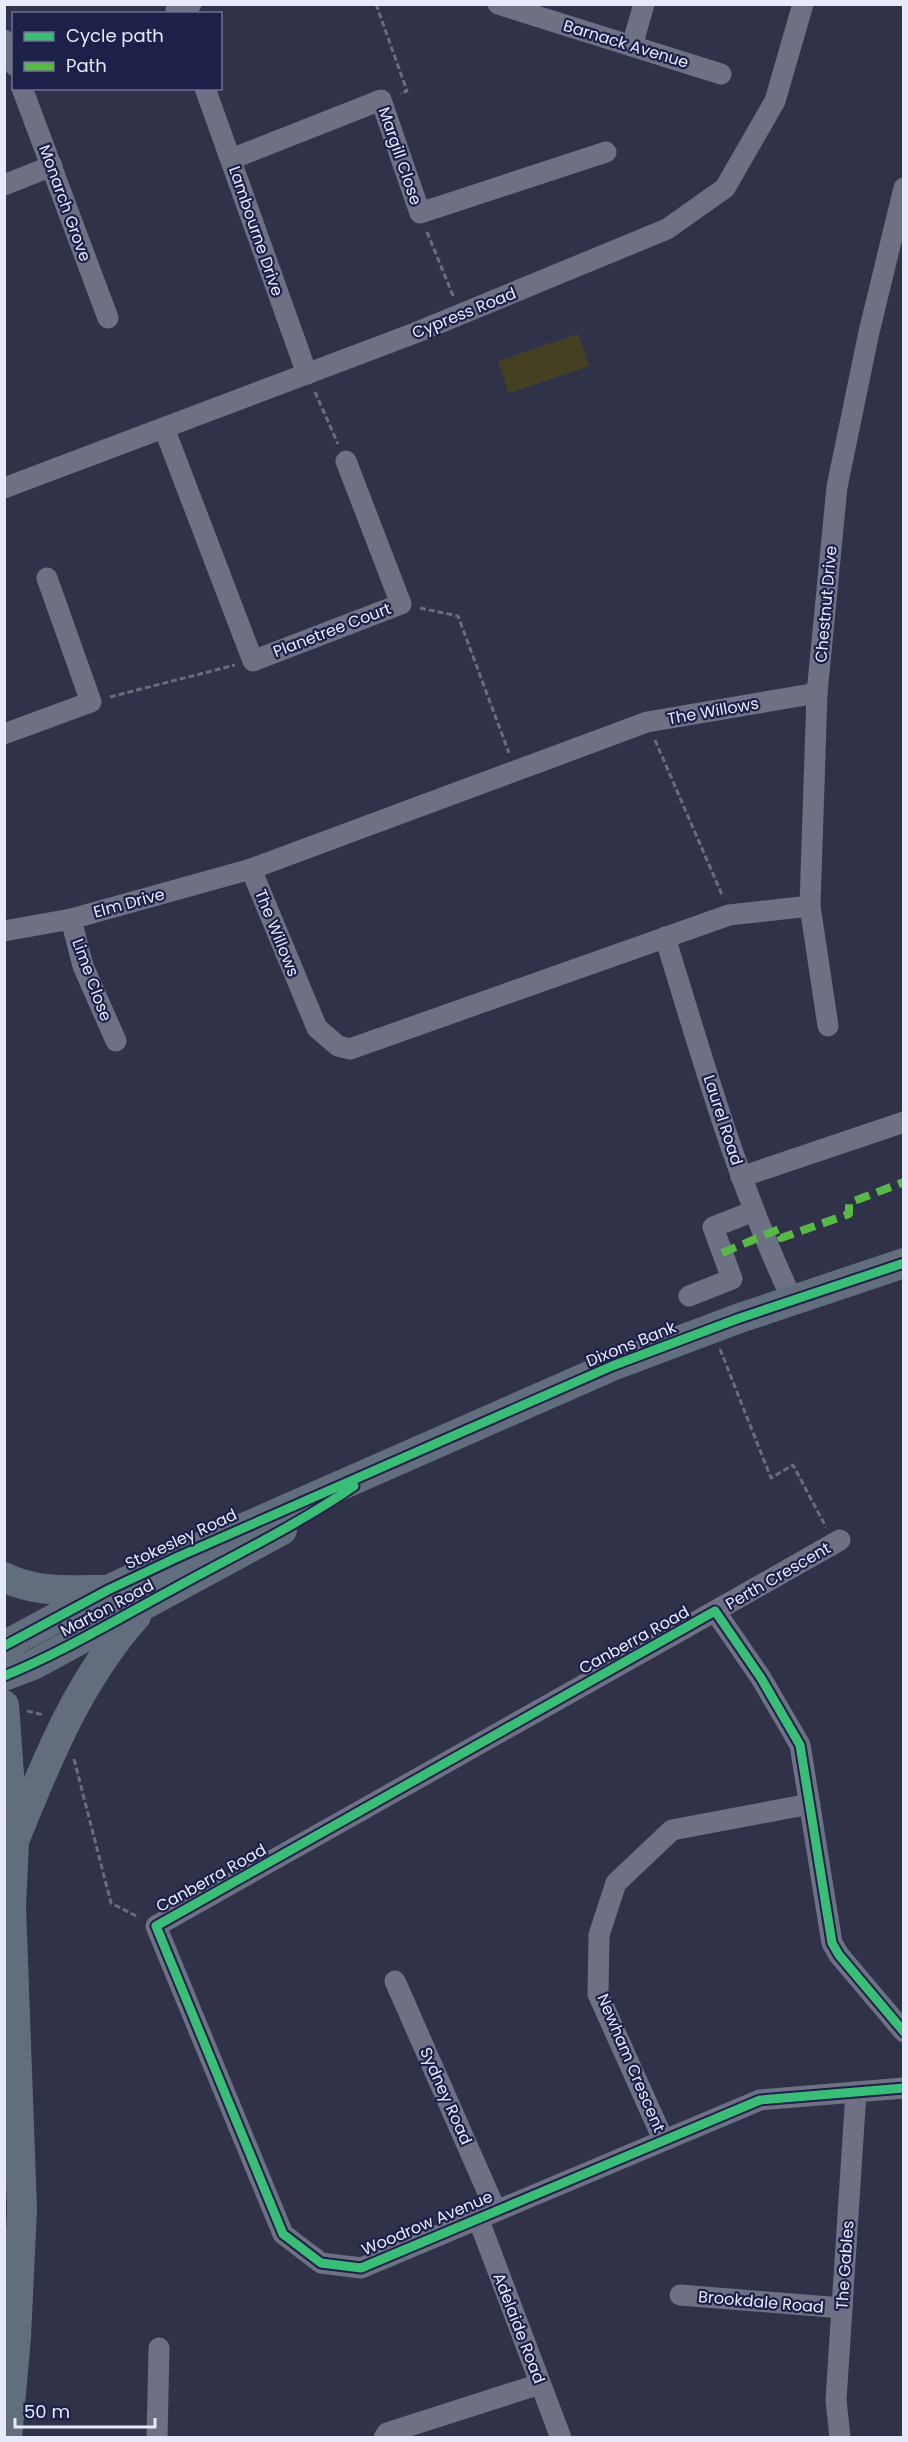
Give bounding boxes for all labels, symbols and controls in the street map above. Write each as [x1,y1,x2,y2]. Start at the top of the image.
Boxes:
legend [12,12,222,90]
street label: Barnack Avenue [561,14,692,74]
text: Cycle path [66,23,164,48]
text: Path [66,53,107,78]
street label: Margill Close [372,104,428,208]
street label: Monarch Grove [33,141,97,265]
street label: Lambourne Drive [223,163,289,299]
street label: Cypress Road [408,282,520,344]
street label: Chestnut Drive [809,544,843,663]
street label: Planetree Court [270,597,394,663]
street label: The Willows [666,692,760,730]
street label: Elm Drive [91,882,167,924]
street label: The Willows [249,886,305,980]
street label: Lime Close [66,936,118,1025]
street label: Laurel Road [698,1072,748,1168]
street label: Dixons Bank [583,1315,680,1372]
street label: Stokesley Road [121,1503,241,1575]
street label: Perth Crescent [721,1537,835,1615]
street label: Marton Road [56,1574,158,1642]
street label: Canberra Road [575,1600,693,1680]
street label: Canberra Road [152,1838,270,1918]
street label: Newham Crescent [591,1990,671,2136]
street label: Sydney Road [414,2044,478,2148]
street label: Woodrow Avenue [358,2185,496,2261]
street label: The Gables [830,2220,860,2310]
street label: Adelaide Road [487,2269,551,2387]
street label: Brookdale Road [697,2285,825,2319]
scale bar [15,2391,154,2429]
text: 50 m [24,2399,70,2424]

